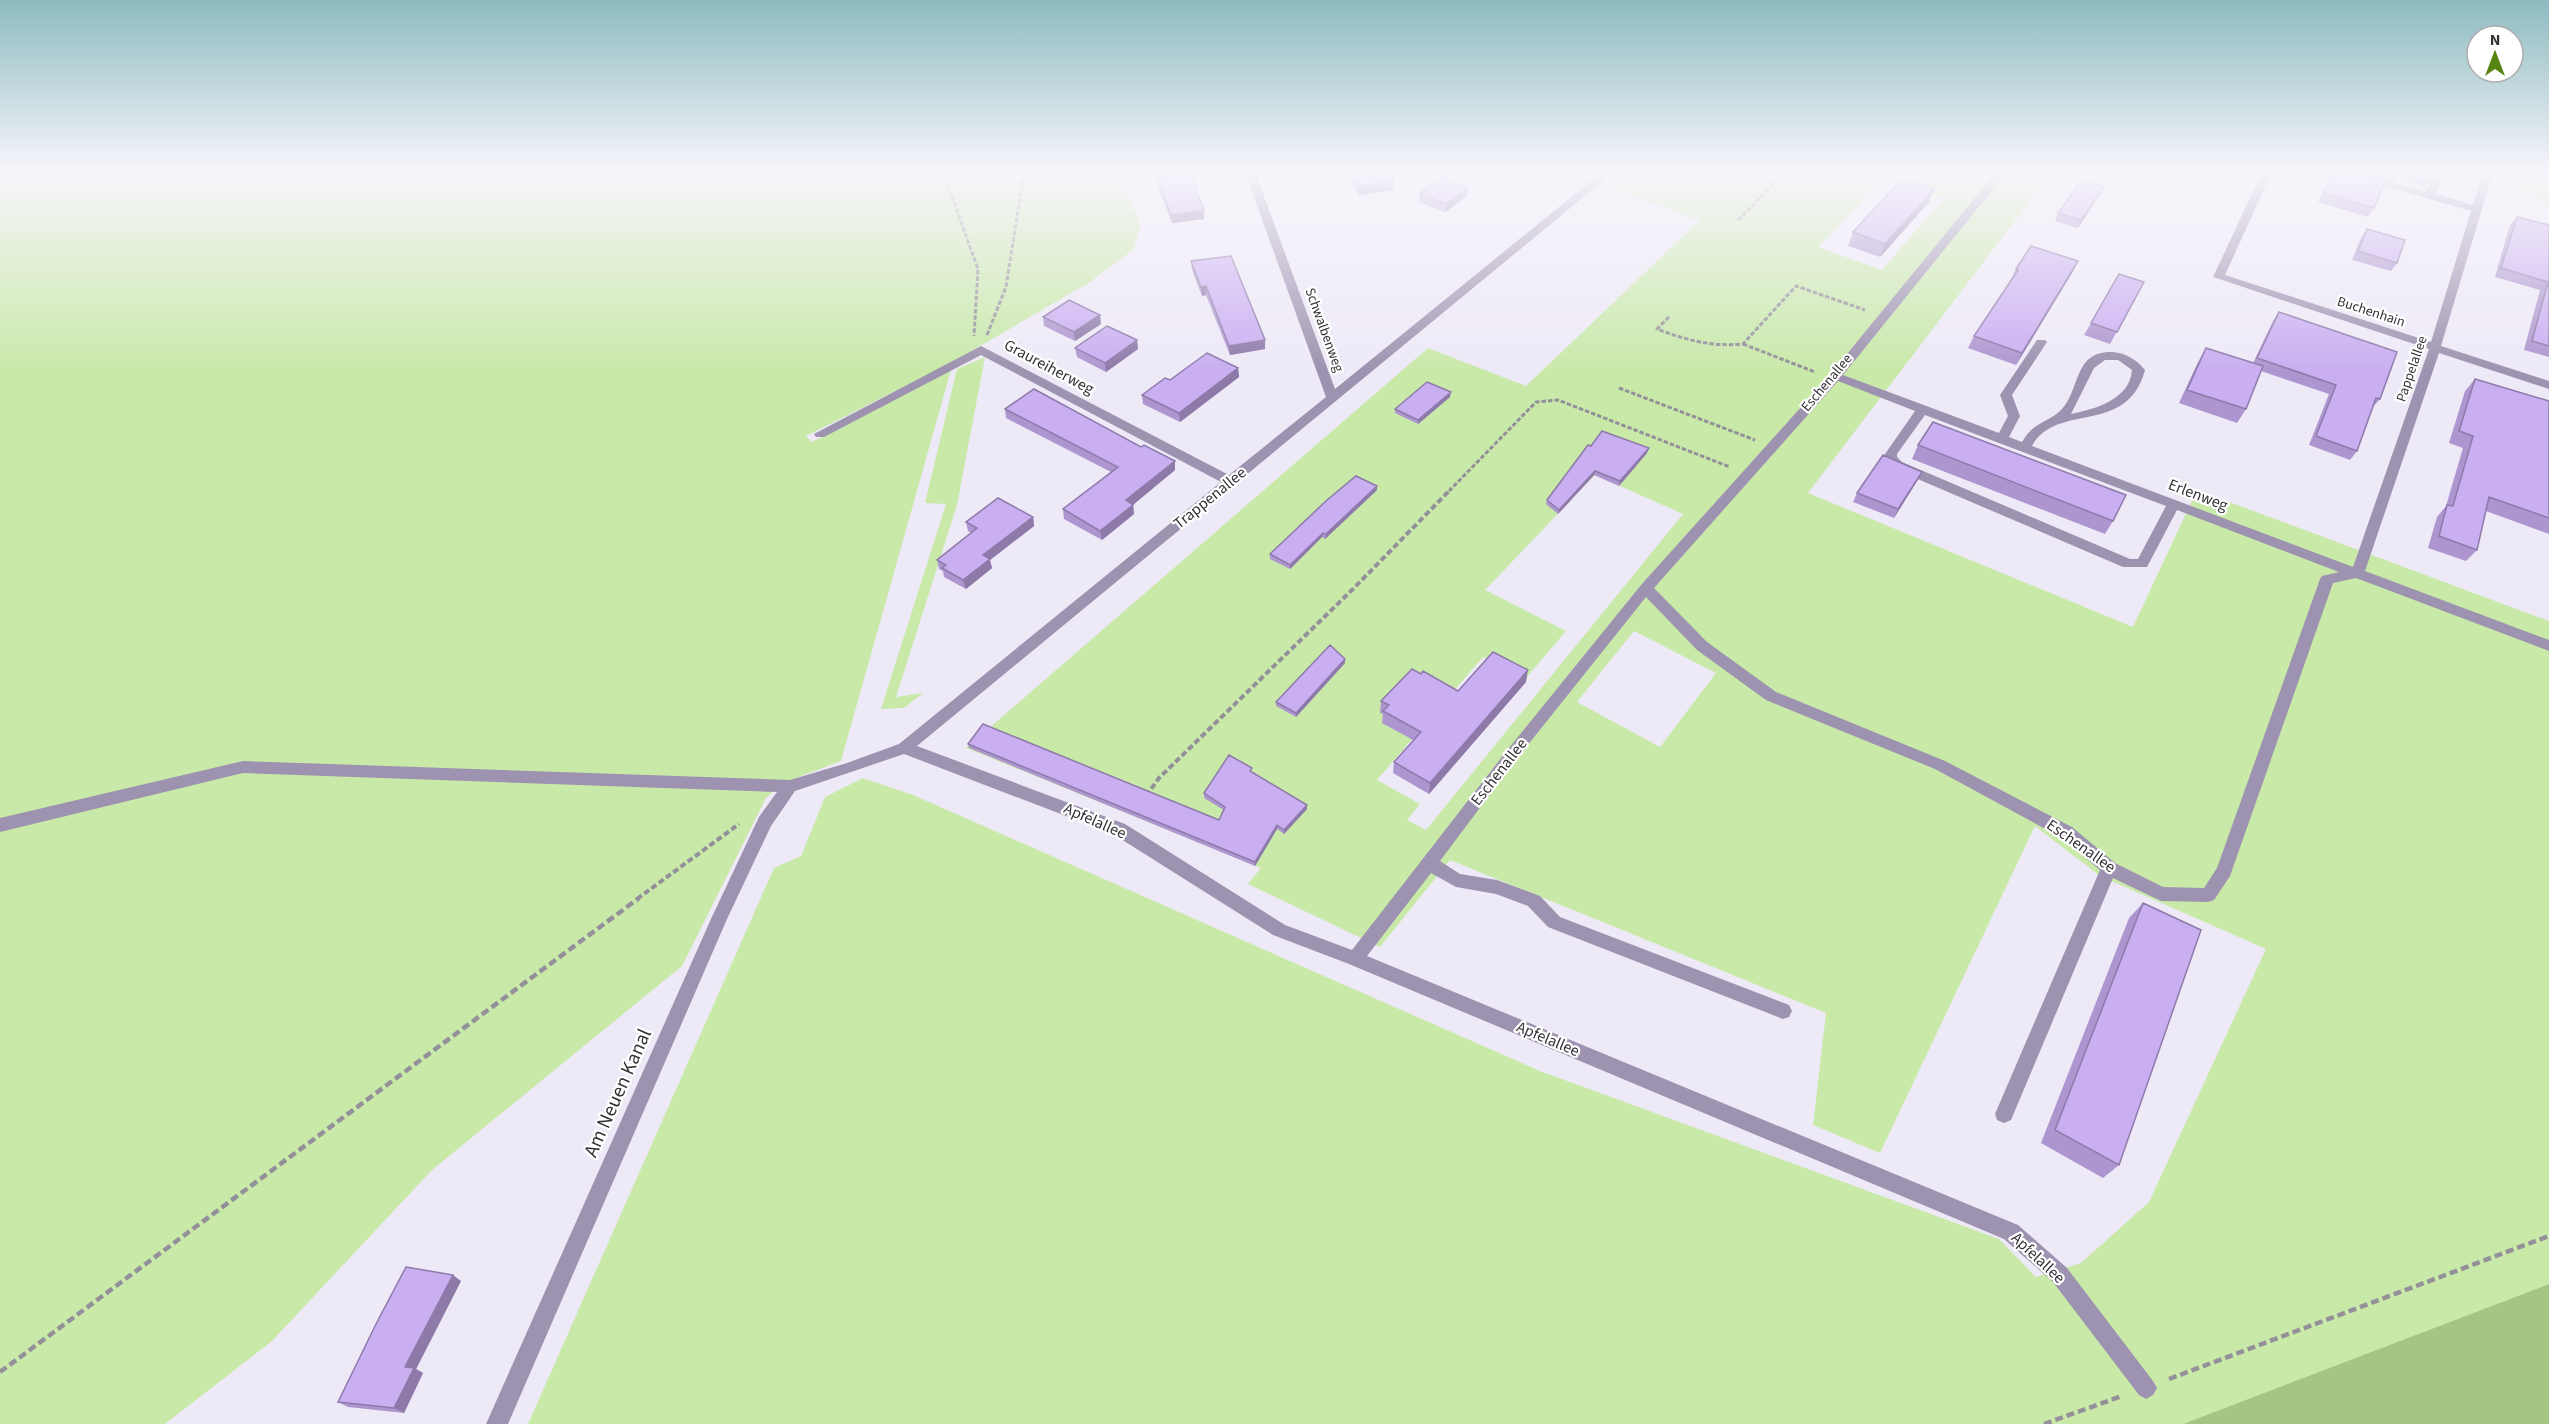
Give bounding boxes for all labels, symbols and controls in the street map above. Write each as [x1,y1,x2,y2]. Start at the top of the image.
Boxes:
north arrow [2465,24,2525,84]
text: N [2490,29,2500,51]
street label: Schwalbenweg [1300,285,1348,375]
street label: Buchenhain [2335,292,2407,332]
street label: Pappelallee [2391,333,2433,405]
street label: Graureiherweg [1000,334,1098,400]
street label: Eschenallee [1797,350,1857,416]
street label: Trappenallee [1169,462,1251,534]
street label: Erlenweg [2165,474,2231,516]
street label: Eschenallee [1466,734,1532,810]
street label: Apfelallee [1060,797,1130,845]
street label: Eschenallee [2042,814,2120,878]
street label: Apfelallee [1513,1016,1583,1062]
street label: Am Neuen Kanal [577,1024,659,1162]
street label: Apfelallee [2006,1227,2070,1289]

